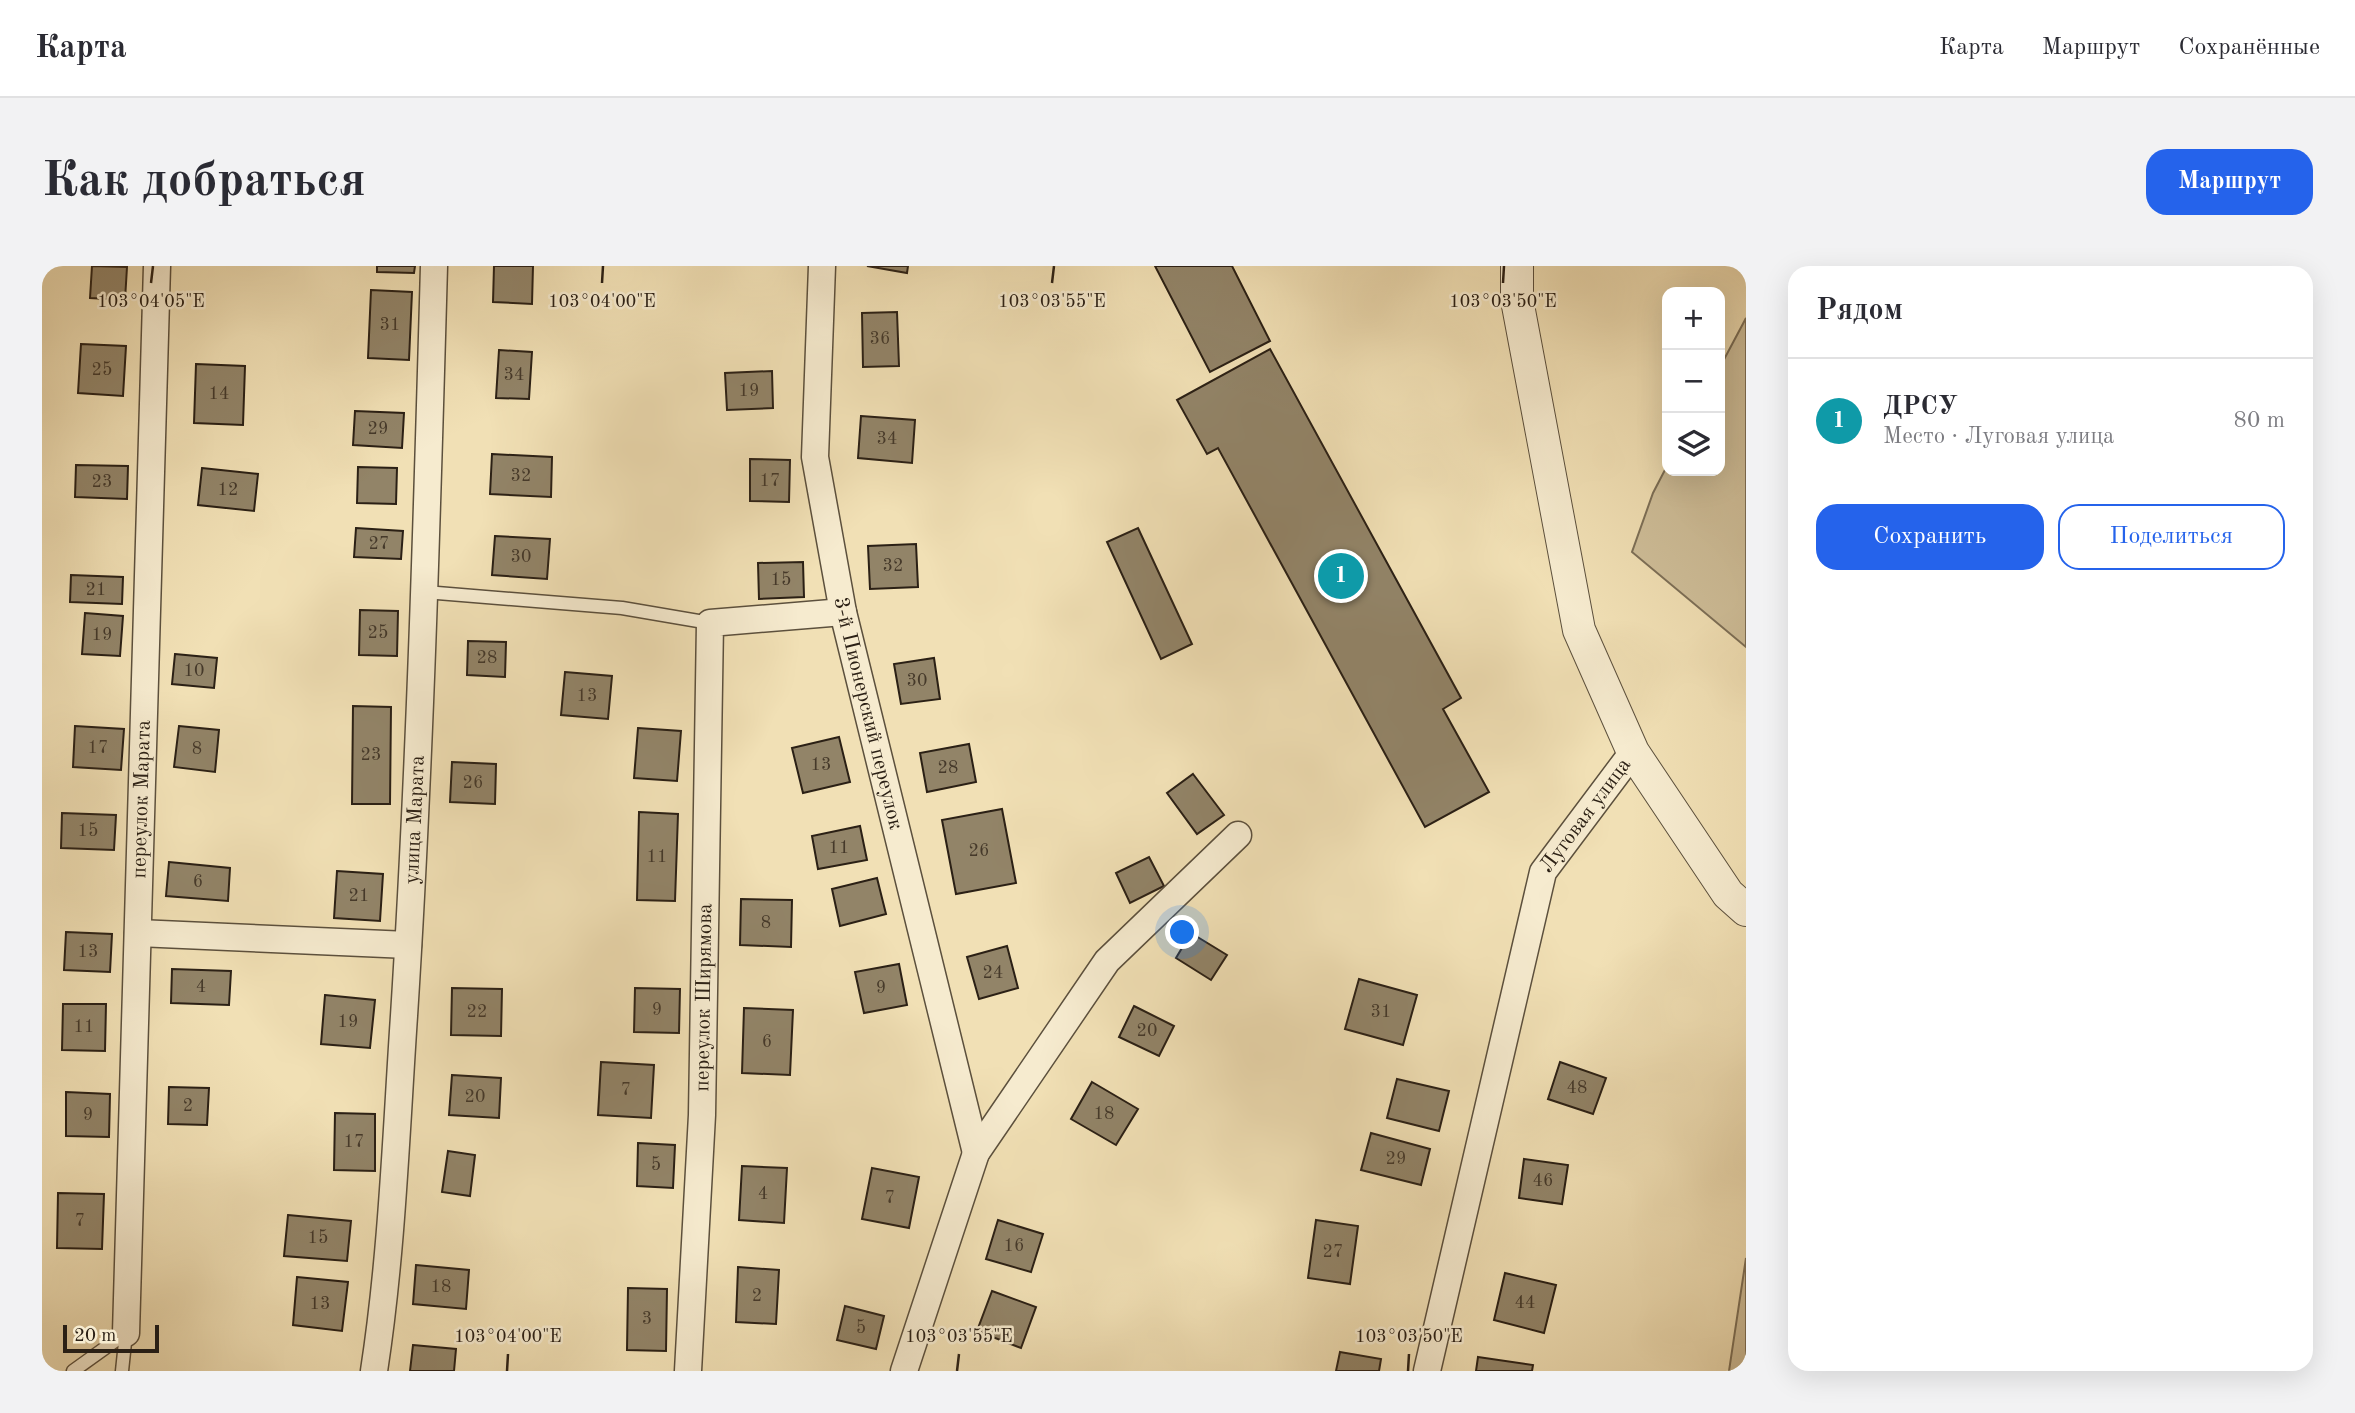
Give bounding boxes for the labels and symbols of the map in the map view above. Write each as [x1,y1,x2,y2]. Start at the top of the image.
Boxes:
text: 103°04'05"E [97,293,205,311]
text: 103°04'00"E [548,293,656,311]
text: 103°03'55"E [998,293,1106,311]
text: 103°03'50"E [1449,293,1557,311]
house number: 31 [380,316,400,334]
house number: 36 [870,330,890,348]
house number: 25 [92,361,112,379]
house number: 34 [504,366,524,384]
house number: 19 [739,382,759,400]
house number: 14 [209,385,229,403]
house number: 29 [368,420,388,438]
house number: 34 [877,430,897,448]
house number: 32 [511,467,531,485]
house number: 17 [760,472,780,490]
house number: 23 [92,473,112,491]
house number: 12 [218,481,238,499]
house number: 27 [369,535,389,553]
house number: 30 [511,548,531,566]
pin: 1 [1318,550,1364,602]
house number: 32 [883,557,903,575]
house number: 15 [771,571,791,589]
house number: 21 [86,581,106,599]
street label: 3-й Пионерский переулок [830,595,907,832]
house number: 25 [368,624,388,642]
house number: 19 [92,626,112,644]
house number: 28 [477,649,497,667]
house number: 10 [184,662,204,680]
house number: 30 [907,672,927,690]
house number: 13 [577,687,597,705]
street label: переулок Марата [129,720,154,879]
house number: 17 [88,739,108,757]
house number: 8 [192,740,202,758]
house number: 23 [361,746,381,764]
street label: Луговая улица [1536,754,1635,877]
street label: улица Марата [401,755,428,885]
house number: 13 [811,756,831,774]
house number: 28 [938,759,958,777]
house number: 26 [463,774,483,792]
house number: 15 [78,822,98,840]
house number: 11 [829,839,849,857]
house number: 26 [969,842,989,860]
house number: 11 [647,848,667,866]
house number: 6 [193,873,203,891]
house number: 21 [349,887,369,905]
street label: переулок Ширямова [692,903,716,1092]
house number: 8 [761,914,771,932]
your location [1165,915,1199,949]
house number: 13 [78,943,98,961]
house number: 24 [983,964,1003,982]
house number: 4 [196,978,206,996]
house number: 9 [876,979,886,997]
house number: 9 [652,1001,662,1019]
house number: 22 [467,1003,487,1021]
house number: 31 [1371,1003,1391,1021]
house number: 19 [338,1013,358,1031]
house number: 11 [74,1018,94,1036]
house number: 20 [1137,1022,1157,1040]
house number: 6 [762,1033,772,1051]
house number: 48 [1567,1079,1587,1097]
house number: 7 [621,1081,631,1099]
house number: 20 [465,1088,485,1106]
house number: 2 [183,1097,193,1115]
house number: 18 [1094,1105,1114,1123]
house number: 9 [83,1106,93,1124]
house number: 17 [344,1133,364,1151]
house number: 29 [1386,1150,1406,1168]
house number: 5 [651,1156,661,1174]
house number: 46 [1533,1172,1553,1190]
house number: 4 [758,1185,768,1203]
house number: 7 [885,1189,895,1207]
house number: 7 [75,1212,85,1230]
house number: 15 [308,1229,328,1247]
house number: 16 [1004,1237,1024,1255]
house number: 27 [1323,1243,1343,1261]
house number: 18 [431,1278,451,1296]
house number: 2 [752,1287,762,1305]
house number: 44 [1515,1294,1535,1312]
house number: 13 [310,1295,330,1313]
house number: 3 [642,1310,652,1328]
house number: 5 [856,1319,866,1337]
scale bar [63,1322,159,1354]
text: 103°04'00"E [454,1328,562,1346]
text: 103°03'55"E [905,1328,1013,1346]
text: 103°03'50"E [1355,1328,1463,1346]

